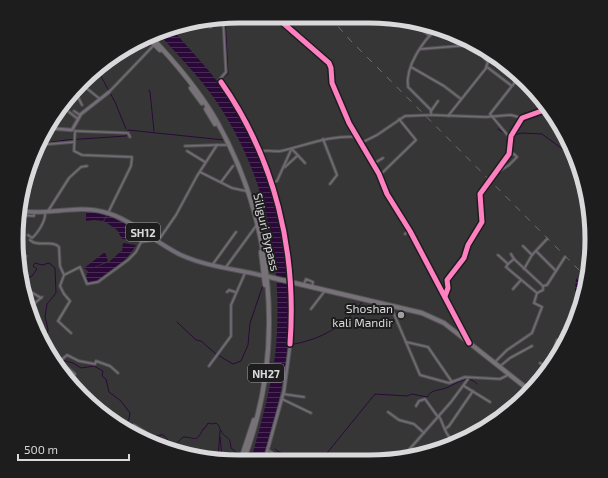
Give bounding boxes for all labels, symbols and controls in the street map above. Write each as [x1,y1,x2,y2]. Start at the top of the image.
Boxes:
street label: Siliguri Bypass [251,192,283,272]
road number: SH12 [126,223,160,241]
place label: Shoshan kali Mandir [332,301,393,329]
marker: Shoshan kali Mandir [396,310,406,320]
road number: NH27 [248,364,284,382]
scale bar [18,436,129,462]
text: 500 m [24,442,58,456]

